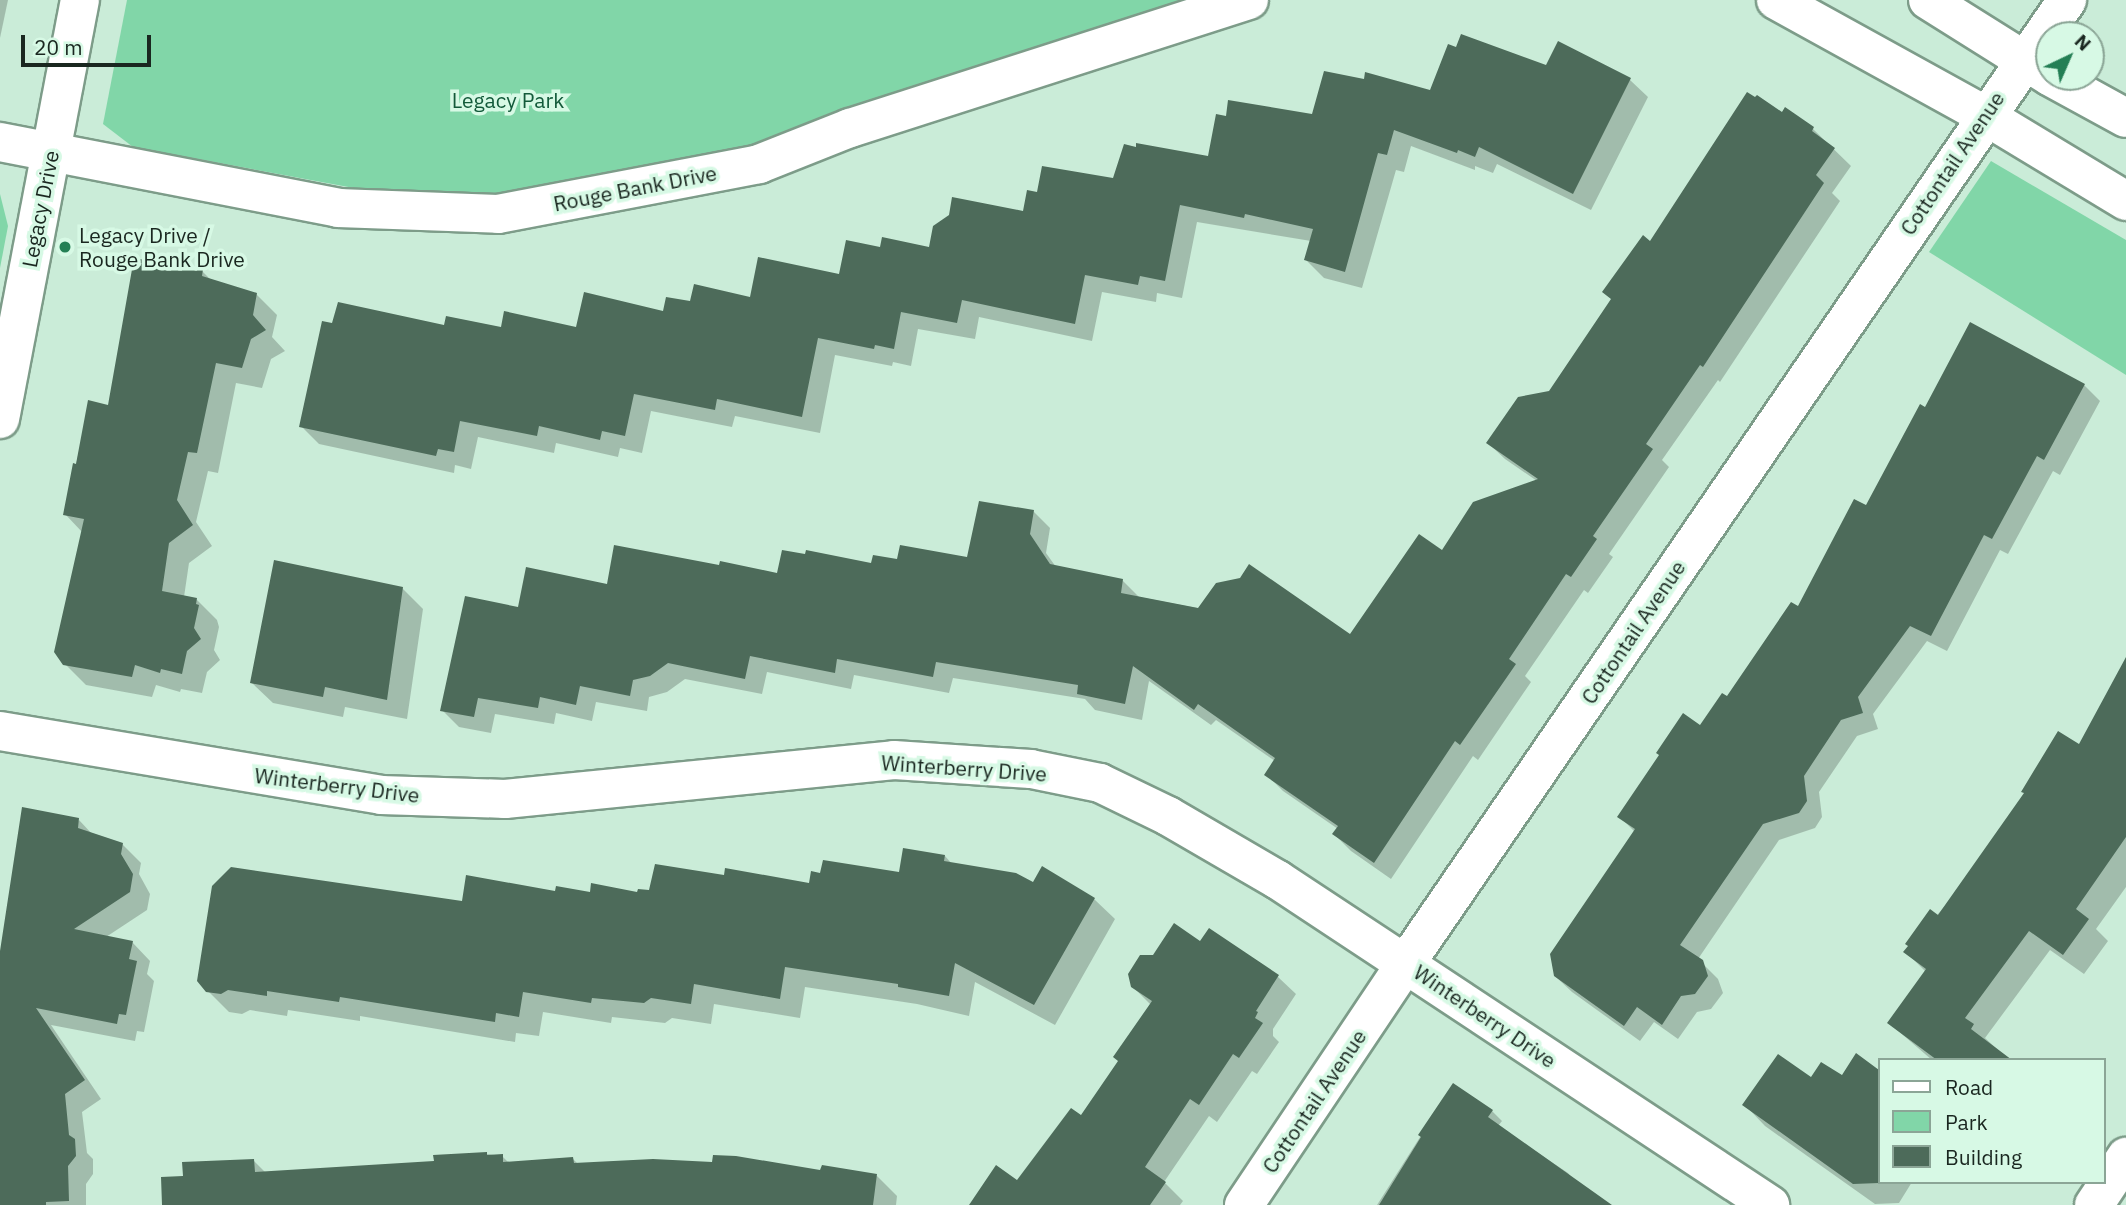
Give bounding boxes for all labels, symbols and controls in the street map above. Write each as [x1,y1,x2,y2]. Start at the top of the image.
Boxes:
scale bar [24,21,154,65]
north arrow [2035,21,2105,91]
text: N [2070,29,2096,56]
text: 20 m [34,33,83,61]
street label: Cottontail Avenue [1895,86,2009,240]
park label: Legacy Park [452,87,564,113]
street label: Legacy Drive [16,148,64,270]
street label: Rouge Bank Drive [551,160,719,216]
place label: Legacy Drive / Rouge Bank Drive [79,222,245,272]
marker: Legacy Drive / Rouge Bank Drive [57,239,73,255]
street label: Cottontail Avenue [1576,555,1690,709]
street label: Winterberry Drive [880,750,1048,786]
street label: Winterberry Drive [253,762,421,808]
street label: Winterberry Drive [1409,959,1561,1073]
street label: Cottontail Avenue [1257,1024,1371,1178]
legend [1878,1058,2105,1184]
text: Road [1945,1073,1993,1101]
text: Park [1945,1108,1988,1136]
text: Building [1945,1143,2022,1171]

